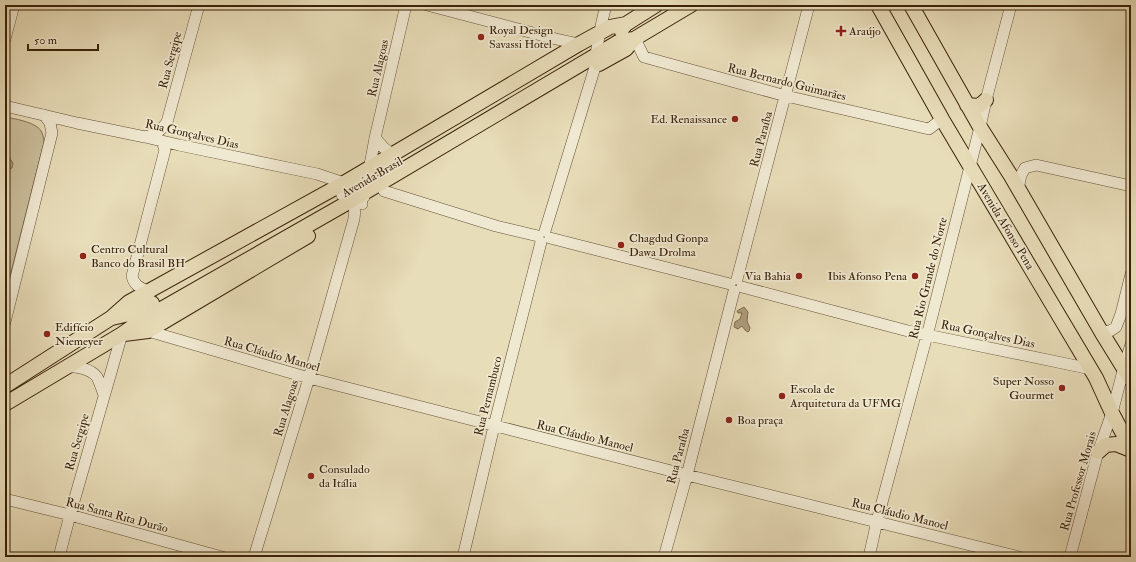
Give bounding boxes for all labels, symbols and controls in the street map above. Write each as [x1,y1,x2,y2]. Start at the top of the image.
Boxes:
place label: Royal Design Savassi Hotel [489,23,553,52]
place label: Araújo [848,24,881,39]
scale bar [28,26,98,52]
marker: Araújo [836,26,846,36]
street label: Rua Sergipe [156,30,185,90]
marker: Royal Design Savassi Hotel [476,32,486,42]
text: 50 m [34,33,58,48]
street label: Rua Alagoas [365,38,392,98]
street label: Rua Bernardo Guimarães [726,61,848,104]
street label: Rua Paraíba [747,109,776,169]
place label: Ed. Renaissance [651,112,727,127]
marker: Ed. Renaissance [730,114,740,124]
street label: Rua Gonçalves Dias [144,116,240,153]
street label: Avenida Brasil [338,154,405,201]
street label: Avenida Afonso Pena [973,179,1038,273]
street label: Rua Rio Grande do Norte [906,216,951,341]
place label: Chagdud Gonpa Dawa Drolma [629,231,710,260]
marker: Chagdud Gonpa Dawa Drolma [616,240,626,250]
place label: Centro Cultural Banco do Brasil BH [91,242,185,271]
marker: Centro Cultural Banco do Brasil BH [78,251,88,261]
place label: Via Bahia [745,269,792,284]
place label: Ibis Afonso Pena [828,269,908,284]
marker: Via Bahia [794,271,804,281]
marker: Ibis Afonso Pena [910,271,920,281]
street label: Rua Gonçalves Dias [940,317,1036,352]
place label: Edifício Niemeyer [55,320,103,349]
marker: Edifício Niemeyer [42,329,52,339]
street label: Rua Cláudio Manoel [222,334,322,375]
street label: Rua Pernambuco [471,355,506,437]
place label: Super Nosso Gourmet [993,374,1054,403]
street label: Rua Alagoas [271,378,302,438]
place label: Escola de Arquitetura da UFMG [789,382,901,411]
marker: Super Nosso Gourmet [1057,383,1067,393]
marker: Escola de Arquitetura da UFMG [777,391,787,401]
street label: Rua Sergipe [62,412,93,472]
place label: Boa praça [737,413,784,428]
marker: Boa praça [724,415,734,425]
street label: Rua Cláudio Manoel [535,417,635,456]
street label: Rua Paraíba [664,426,693,486]
street label: Rua Professor Morais [1057,430,1100,533]
place label: Consulado da Itália [319,462,370,491]
marker: Consulado da Itália [306,471,316,481]
street label: Rua Santa Rita Durão [64,495,170,536]
street label: Rua Cláudio Manoel [850,495,950,534]

